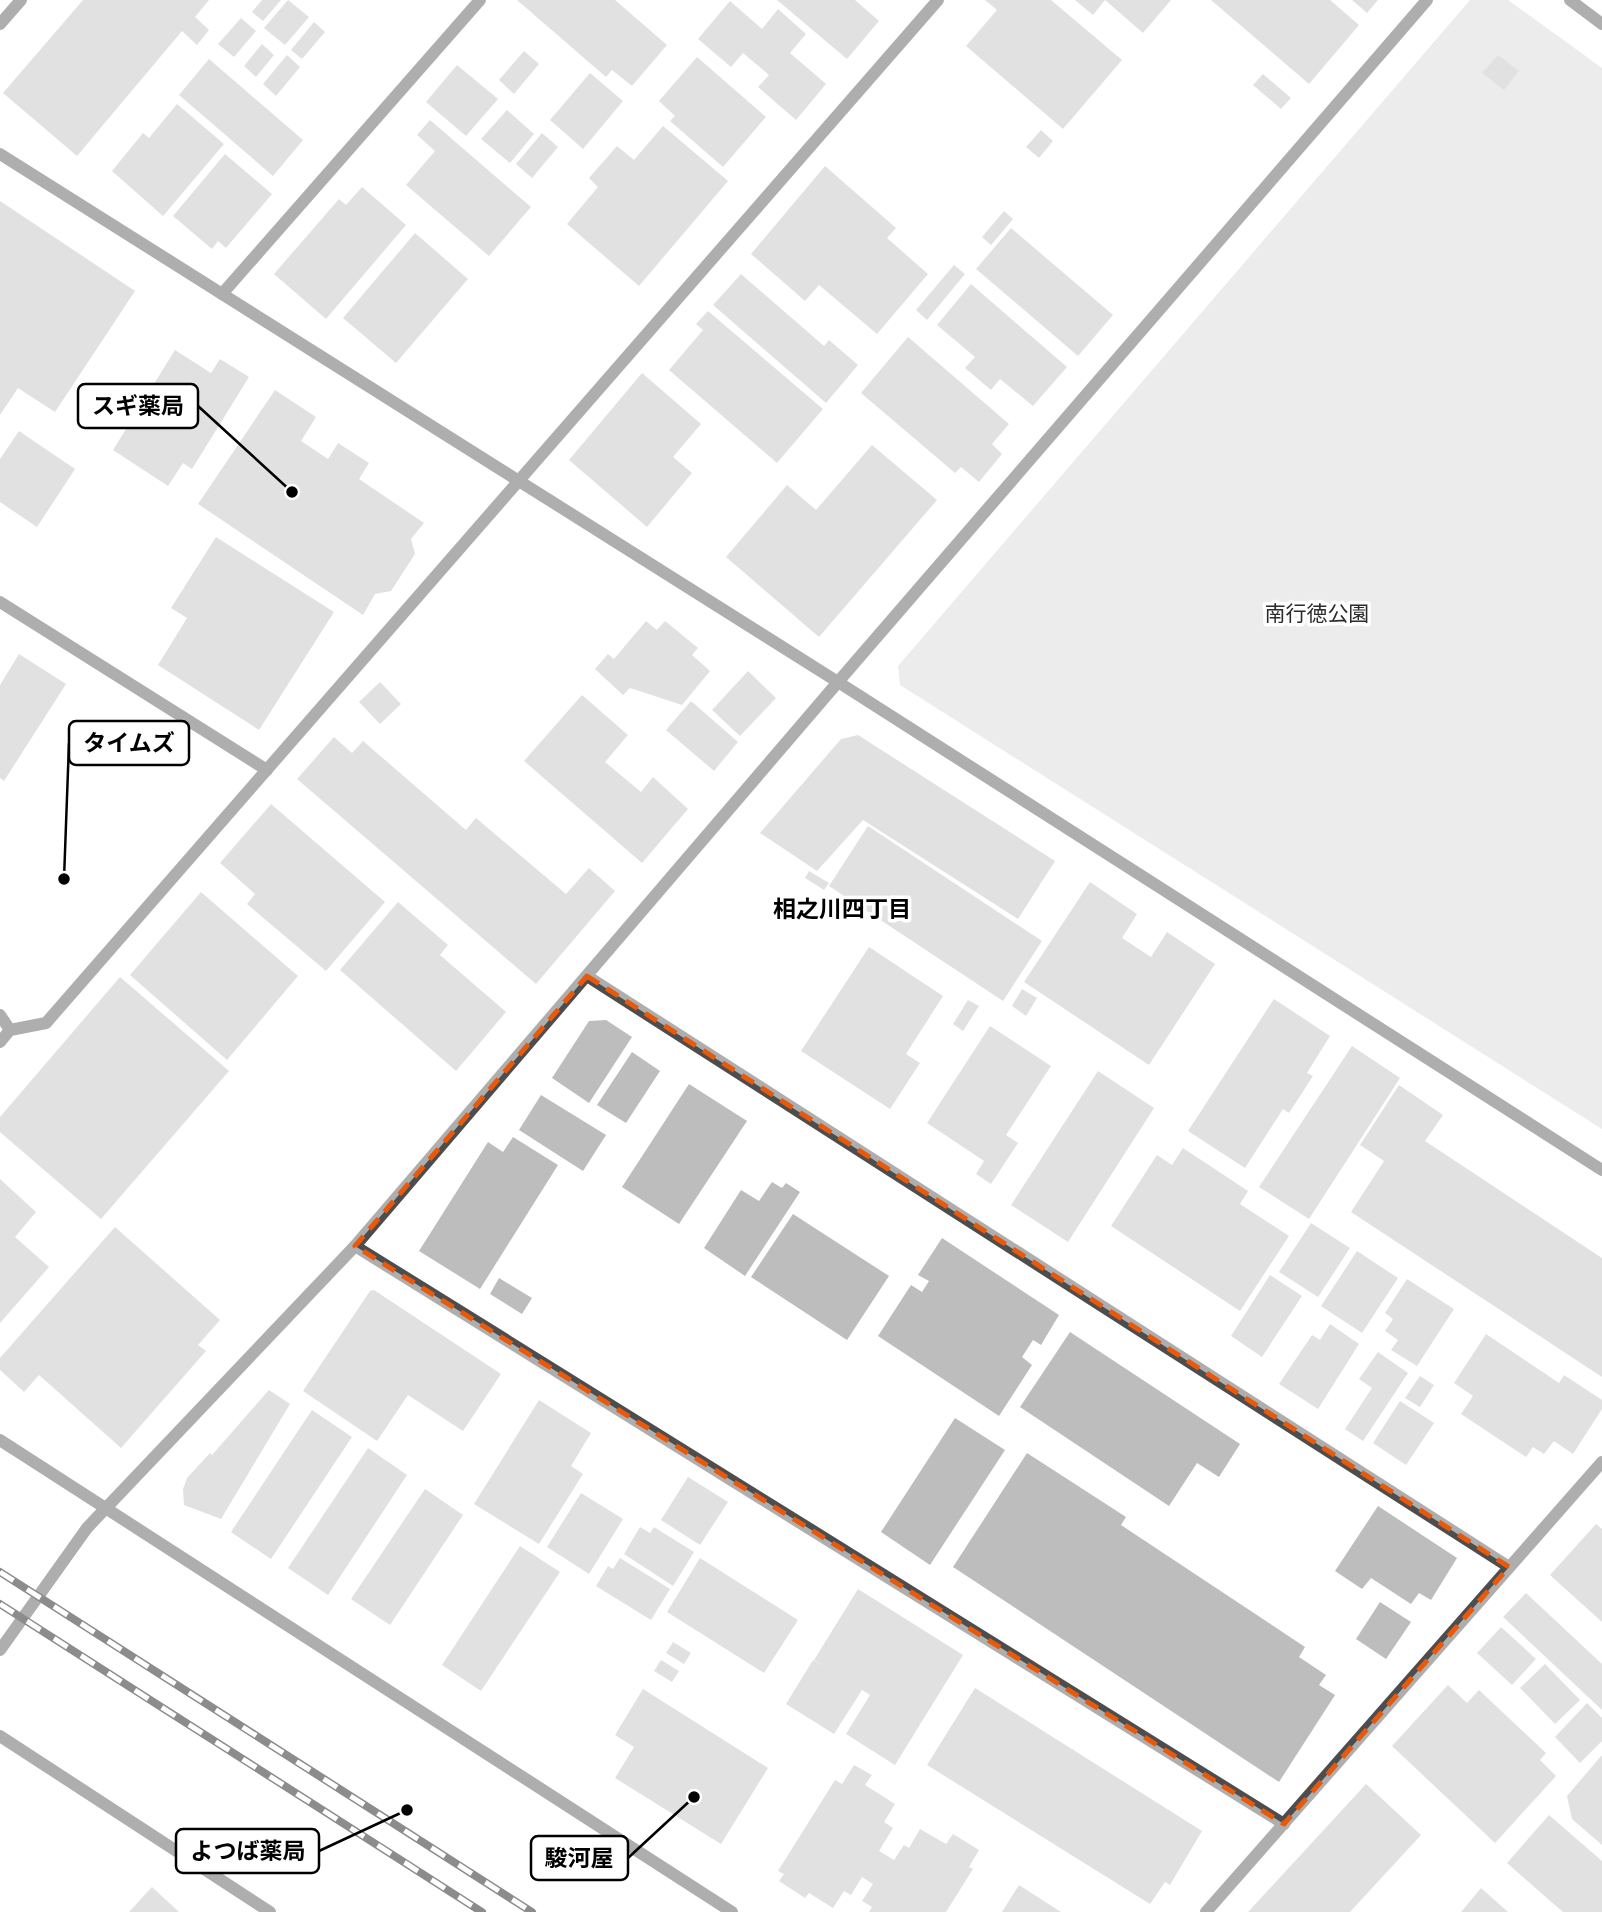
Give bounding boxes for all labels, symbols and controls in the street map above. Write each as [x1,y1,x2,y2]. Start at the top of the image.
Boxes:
callout: スギ薬局 [78,384,198,428]
text: スギ薬局 [92,392,184,421]
park label: 南行徳公園 [1265,601,1370,627]
callout: タイムズ [69,721,189,765]
text: タイムズ [83,729,175,758]
district label: 相之川四丁目 [773,895,911,924]
callout: よつば薬局 [176,1829,319,1873]
callout: 駿河屋 [531,1836,628,1880]
text: よつば薬局 [191,1837,306,1866]
text: 駿河屋 [545,1844,614,1873]

